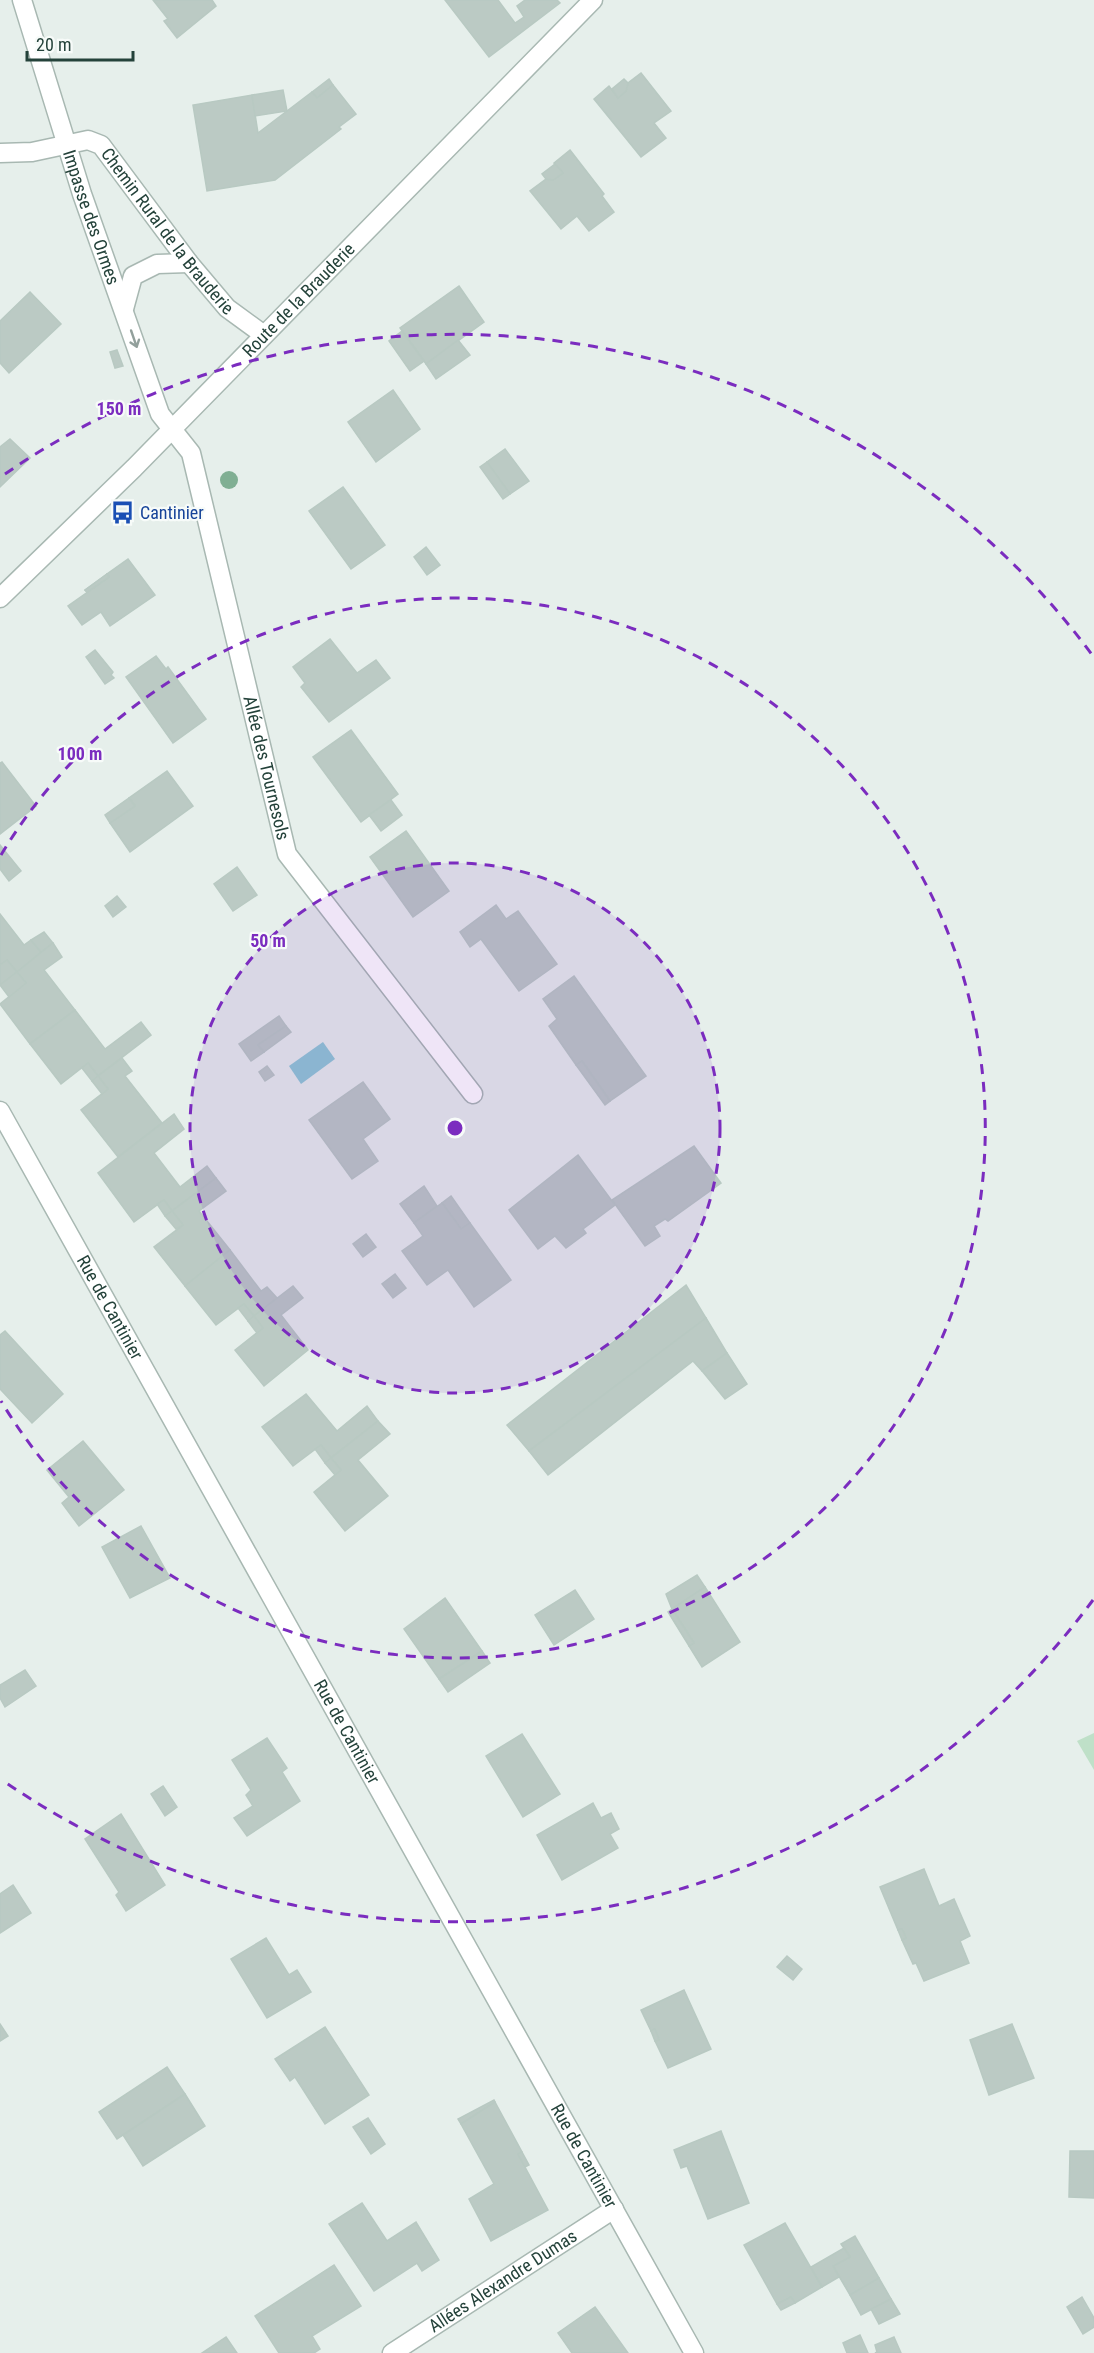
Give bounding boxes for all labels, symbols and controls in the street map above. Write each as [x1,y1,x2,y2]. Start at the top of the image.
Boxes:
scale bar [27,24,134,62]
text: 20 m [36,34,71,55]
street label: Chemin Rural de la Brauderie [97,144,237,319]
street label: Impasse des Ormes [59,147,124,287]
street label: Route de la Brauderie [238,238,359,361]
one-way arrow [130,329,141,348]
text: 150 m [97,398,141,419]
bus stop icon: Cantinier [109,500,135,526]
place label: Cantinier [140,502,204,523]
street label: Allée des Tournesols [239,693,294,842]
text: 100 m [58,743,102,764]
text: 50 m [250,930,286,951]
centre of rings [445,1118,465,1138]
street label: Rue de Cantinier [73,1251,148,1363]
street label: Rue de Cantinier [310,1676,385,1788]
street label: Rue de Cantinier [547,2100,622,2212]
street label: Allées Alexandre Dumas [424,2225,580,2336]

